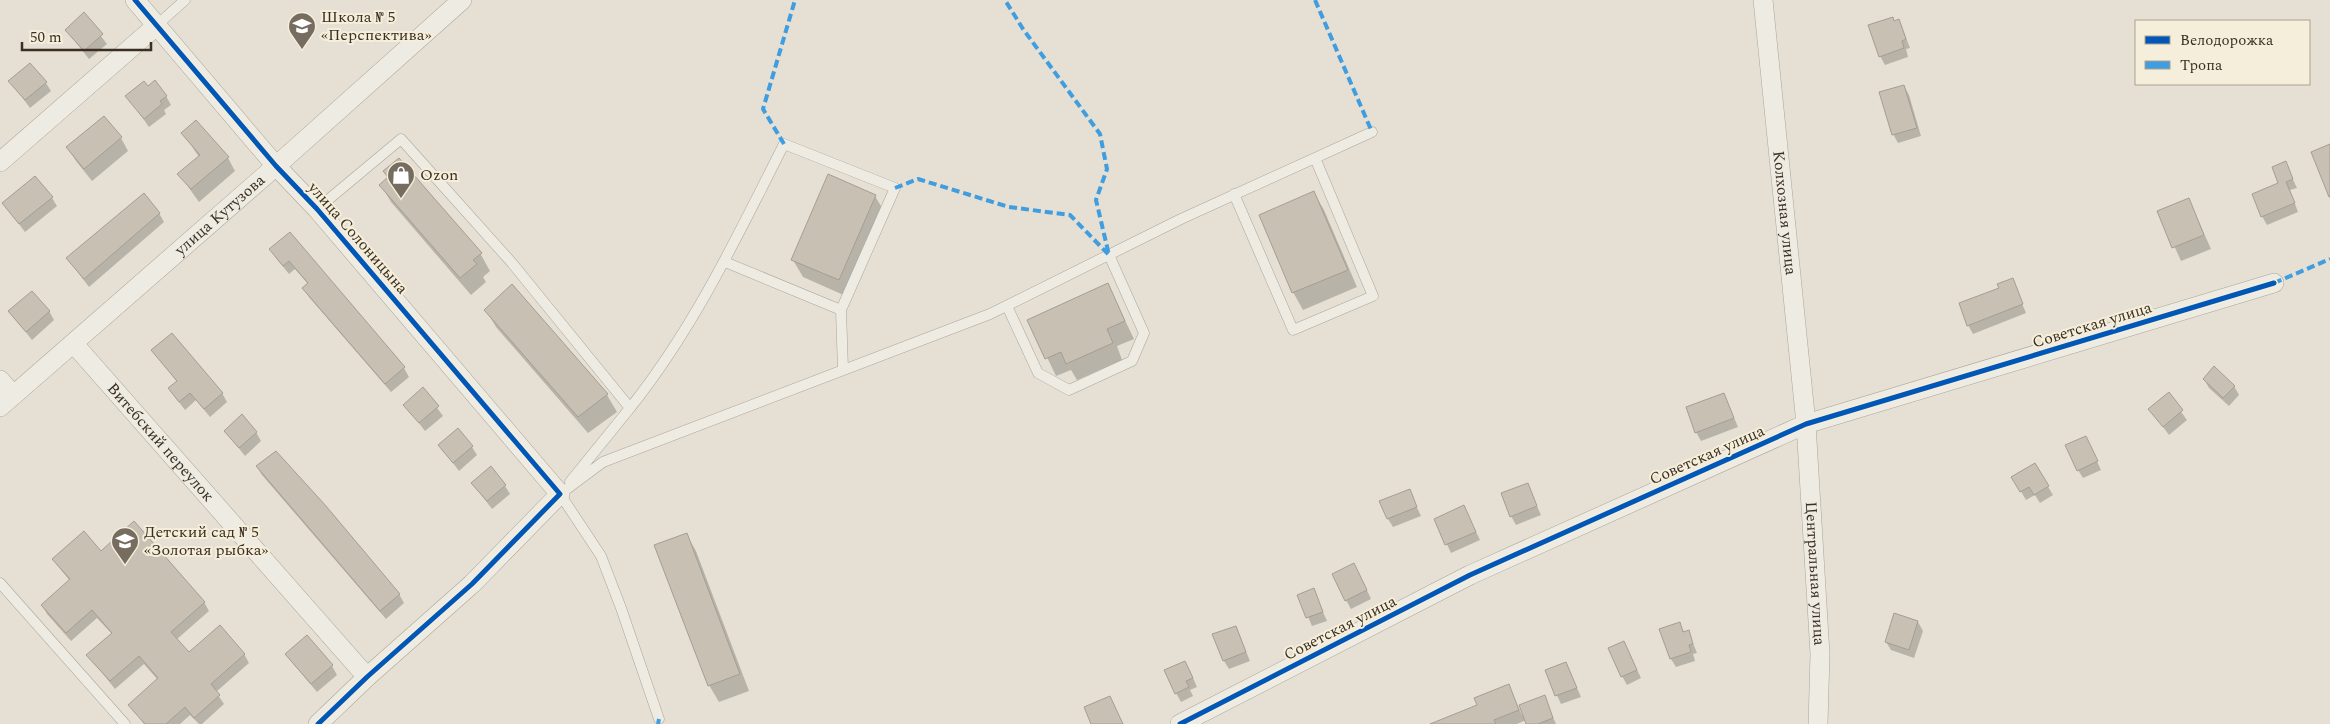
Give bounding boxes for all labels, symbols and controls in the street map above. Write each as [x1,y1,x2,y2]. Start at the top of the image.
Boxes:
place label: Школа № 5 «Перспектива» [321,5,432,47]
school or university icon: Школа № 5 «Перспектива» [287,11,317,50]
scale bar [22,20,151,52]
legend [2135,20,2310,85]
text: 50 m [30,26,62,49]
text: Велодорожка [2180,29,2274,52]
text: Тропа [2180,54,2223,77]
street label: Колхозная улица [1766,150,1803,276]
shop icon: Ozon [386,160,416,199]
place label: Ozon [420,163,458,187]
street label: улица Кутузова [169,168,271,262]
street label: улица Солоницына [302,176,414,300]
street label: Советская улица [2029,295,2155,355]
street label: Витебский переулок [101,377,220,507]
street label: Советская улица [1646,419,1769,491]
street label: Центральная улица [1799,501,1831,646]
place label: Детский сад № 5 «Золотая рыбка» [144,520,269,562]
school or university icon: Детский сад № 5 «Золотая рыбка» [110,526,140,565]
street label: Советская улица [1279,589,1401,667]

